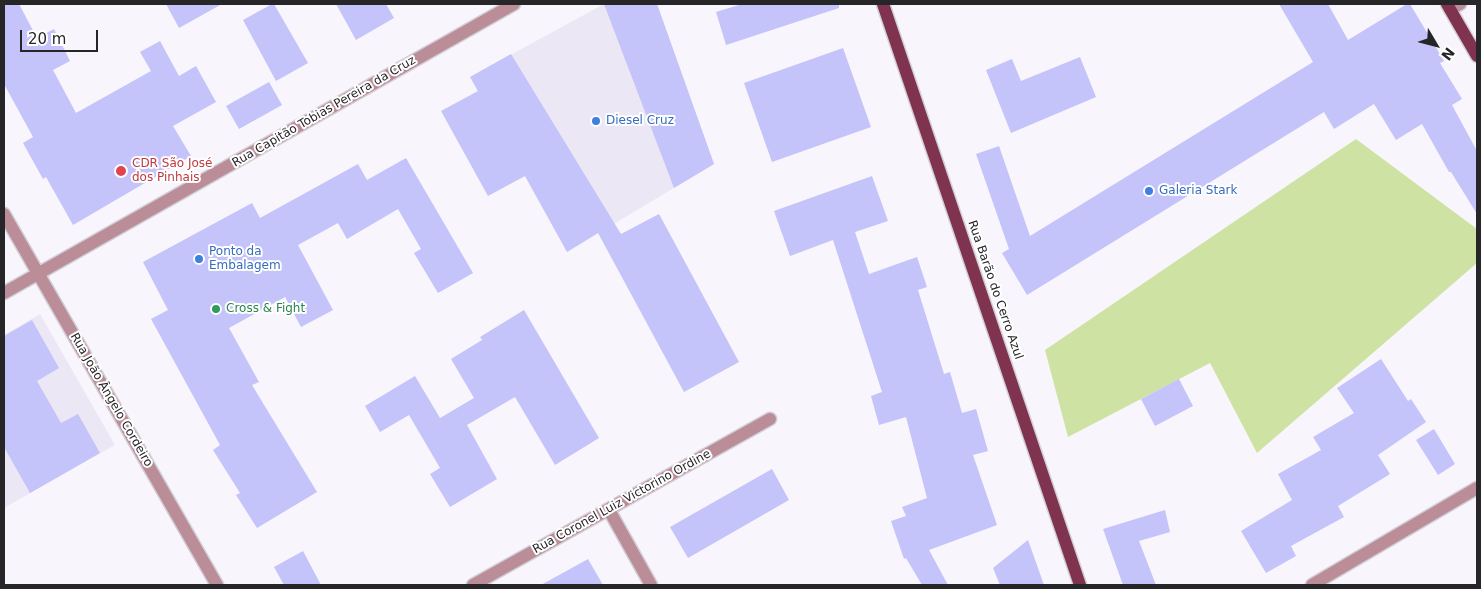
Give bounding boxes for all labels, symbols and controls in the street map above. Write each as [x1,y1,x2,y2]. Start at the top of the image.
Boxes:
scale bar [22,20,100,52]
north arrow [1411,20,1461,70]
text: 20 m [28,30,66,48]
text: N [1438,45,1458,64]
street label: Rua Capitão Tobias Pereira da Cruz [230,53,418,171]
place label: Diesel Cruz [606,114,674,128]
marker: Diesel Cruz [590,115,602,127]
place label: CDR São José dos Pinhais [132,157,212,185]
marker: CDR São José dos Pinhais [114,164,128,178]
place label: Galeria Stark [1159,184,1237,198]
marker: Galeria Stark [1143,185,1155,197]
street label: Rua Barão do Cerro Azul [964,219,1026,361]
place label: Ponto da Embalagem [209,245,281,273]
marker: Ponto da Embalagem [193,253,205,265]
place label: Cross & Fight [226,302,305,316]
marker: Cross & Fight [210,303,222,315]
street label: Rua João Ângelo Cordeiro [67,331,155,469]
street label: Rua Coronel Luiz Victorino Ordine [531,447,713,557]

